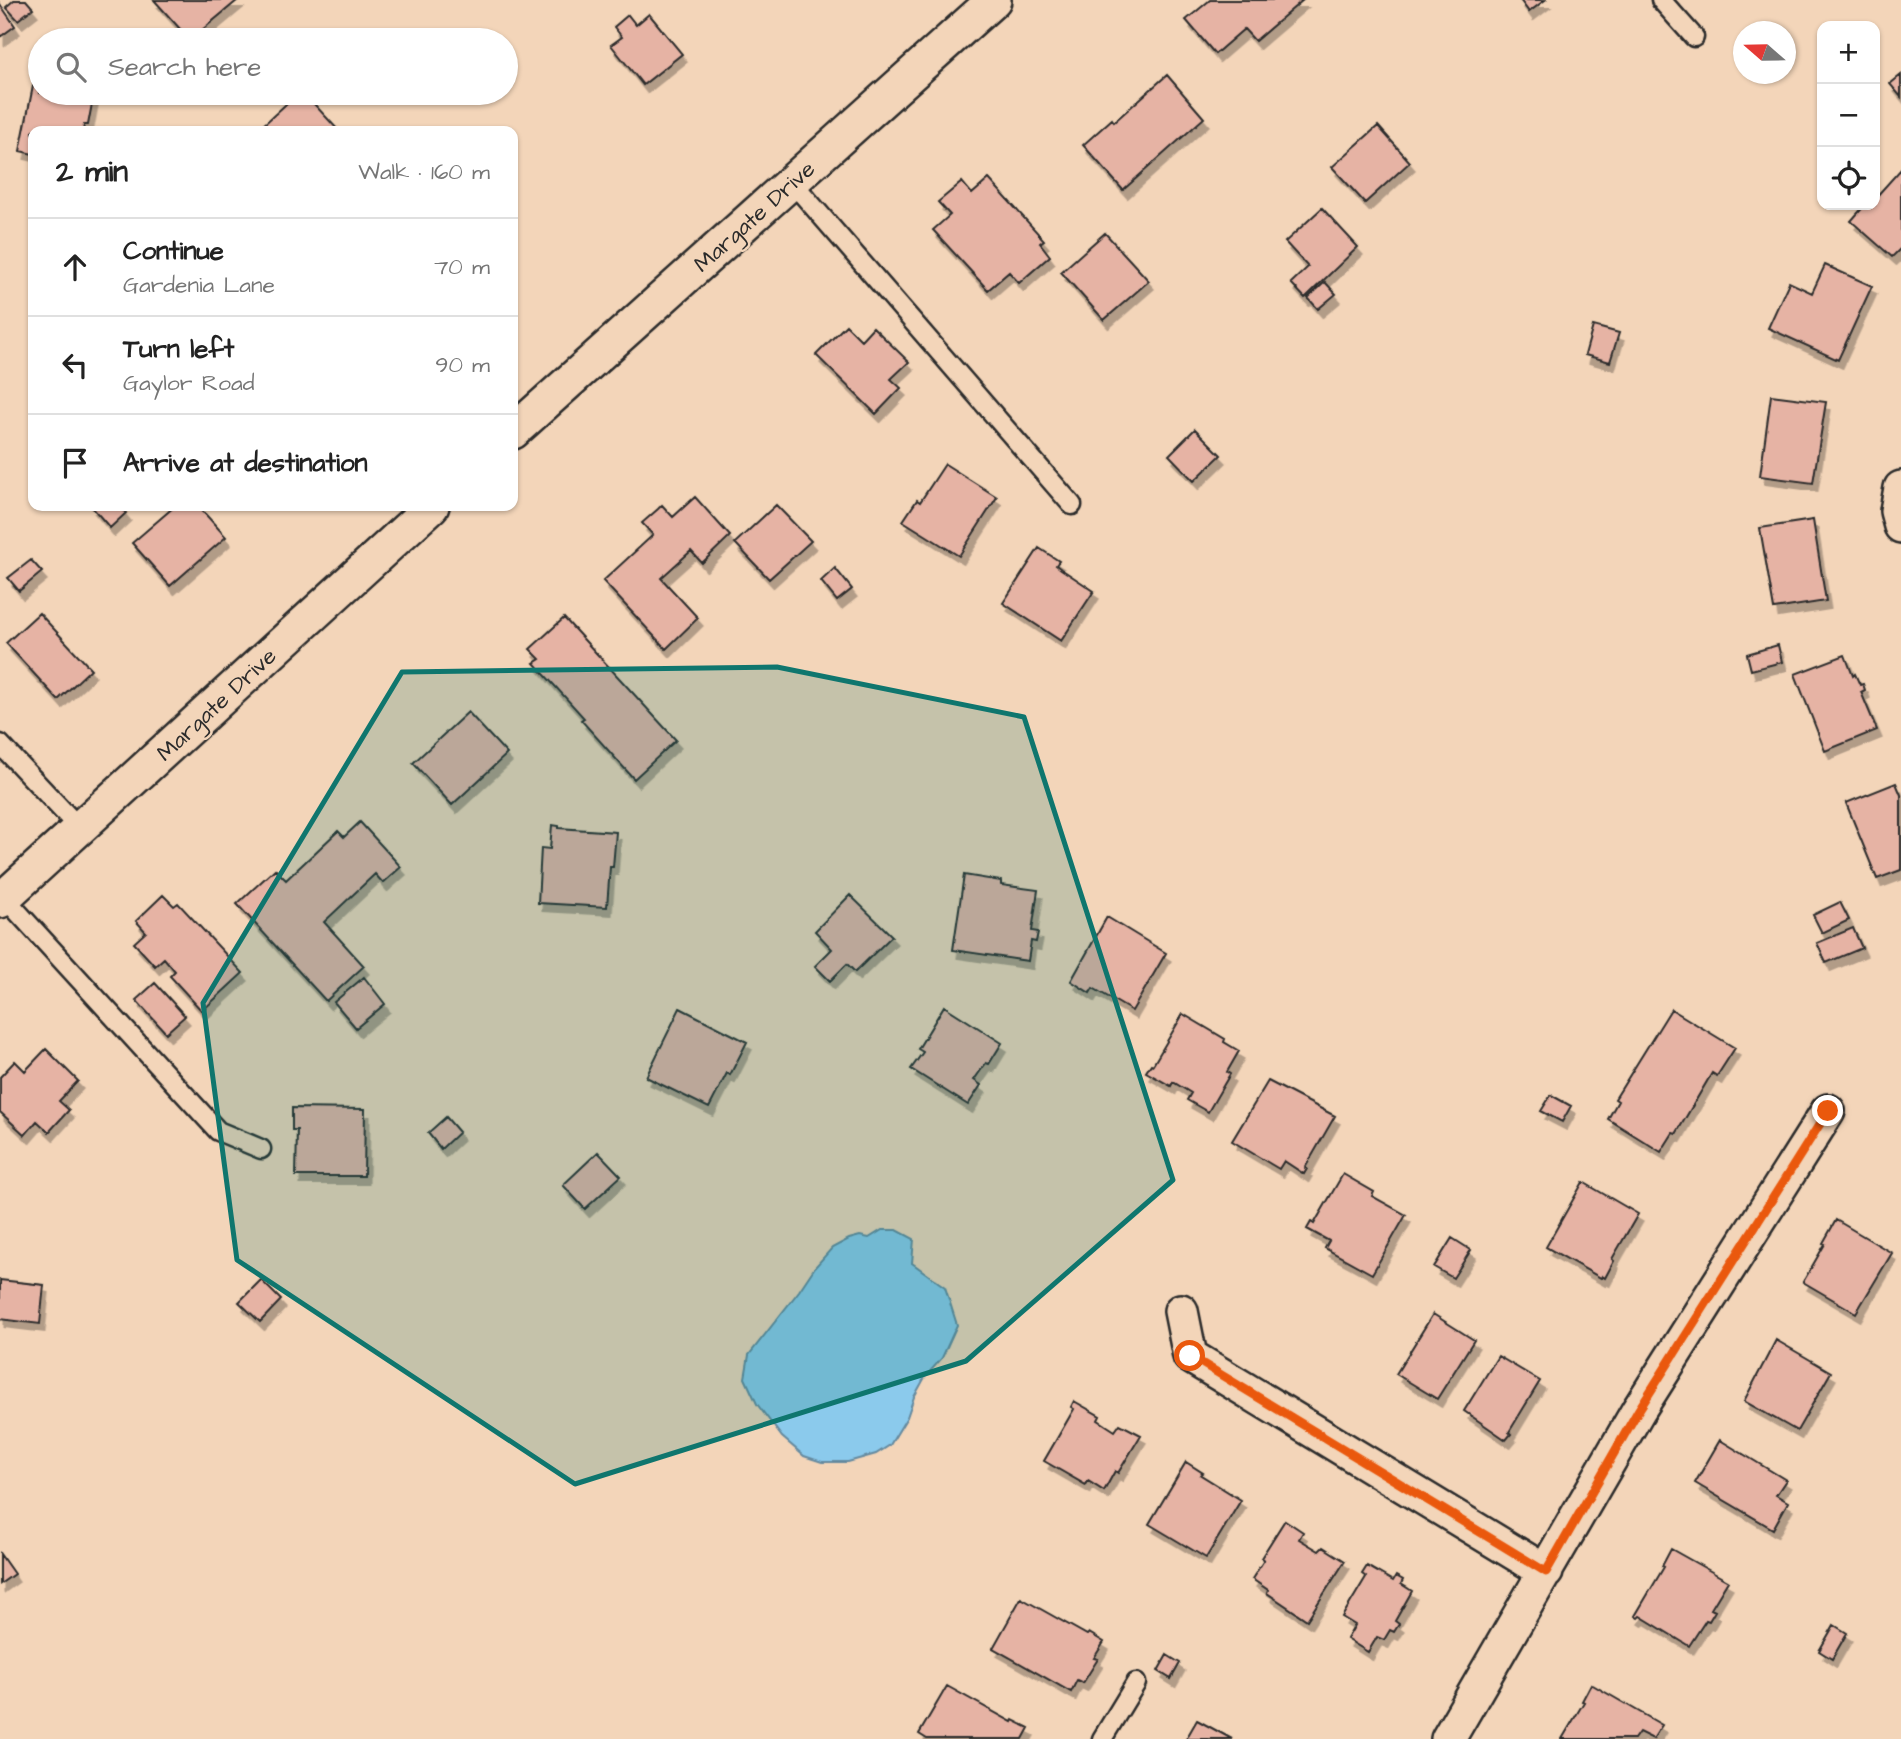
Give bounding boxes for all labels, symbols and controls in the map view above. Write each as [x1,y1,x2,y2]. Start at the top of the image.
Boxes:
north arrow [1733,21,1796,84]
map controls [1817,21,1880,210]
button: + [1817,21,1880,84]
search box [28,28,518,105]
icon: search [52,48,90,86]
text: Search here [108,49,261,85]
button: − [1817,84,1880,147]
button: locate [1817,147,1880,210]
text: 2 min [56,151,128,193]
street label: Margate Drive [687,154,823,281]
text: Walk · 160 m [358,156,490,188]
text: Continue [123,233,224,269]
icon: ahead [56,248,94,286]
text: 70 m [434,251,490,283]
text: Gardenia Lane [123,269,275,301]
text: Turn left [123,331,234,367]
icon: left [56,346,94,384]
text: 90 m [435,349,490,381]
text: Gaylor Road [123,367,255,399]
icon: arrive [56,444,94,482]
text: Arrive at destination [123,445,368,481]
street label: Margate Drive [150,641,284,769]
route end [1812,1095,1843,1126]
route start [1174,1340,1205,1371]

